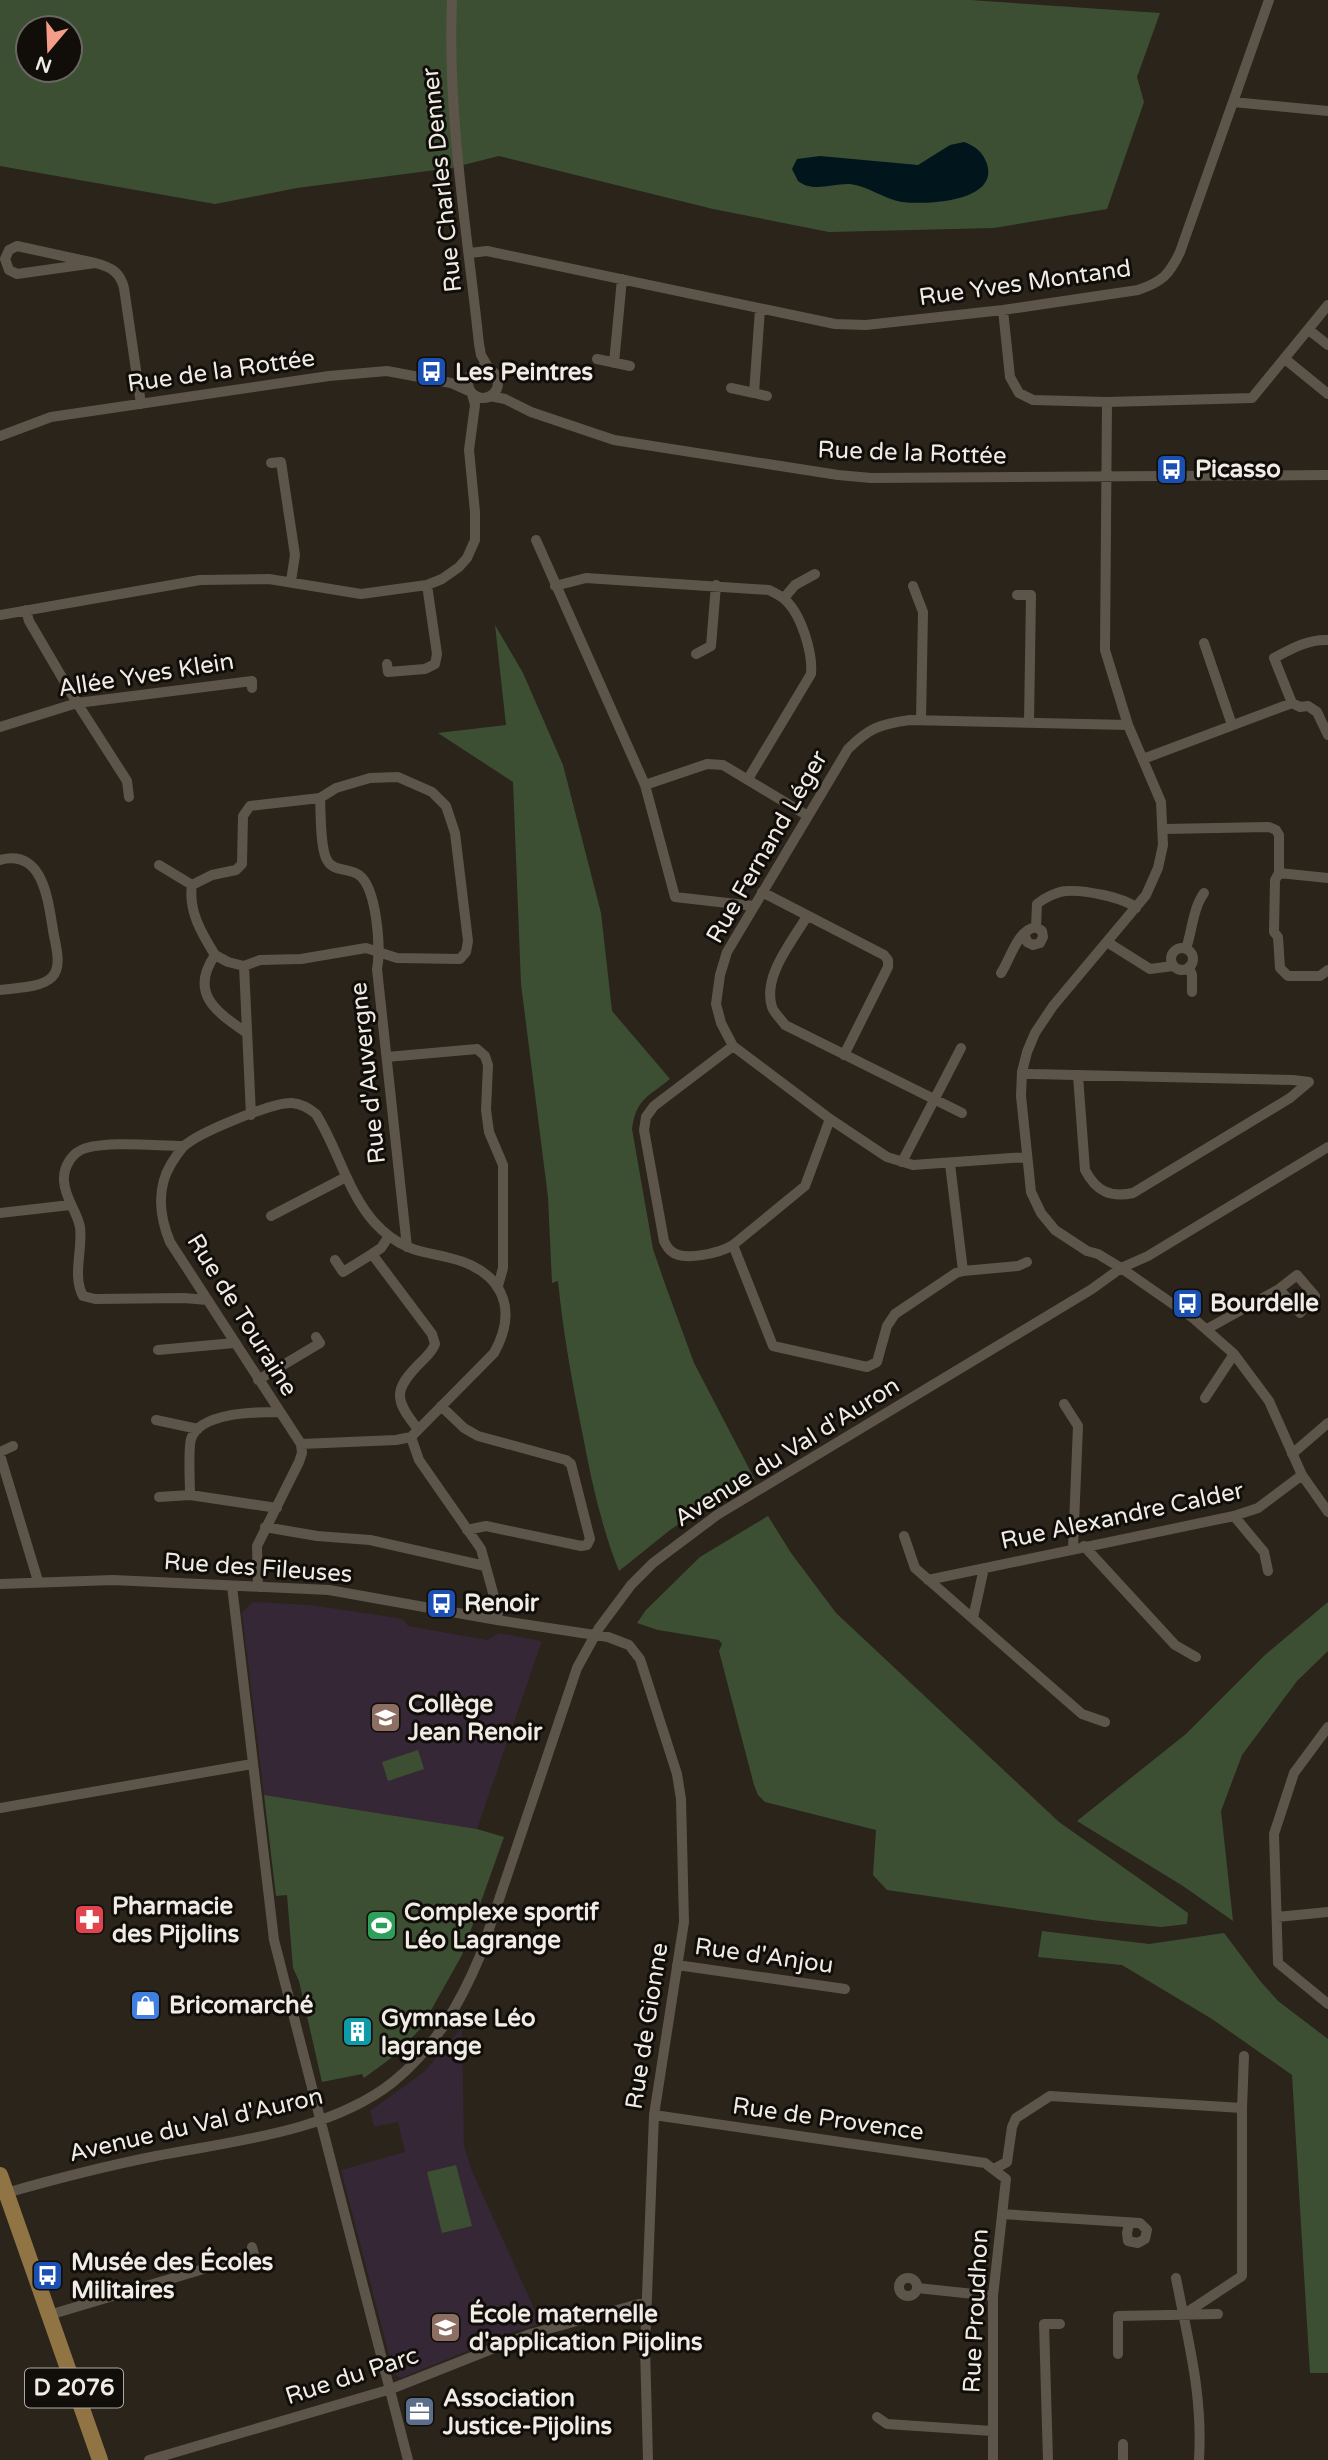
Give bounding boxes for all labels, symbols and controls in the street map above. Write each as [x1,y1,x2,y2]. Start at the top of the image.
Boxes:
north arrow [14,14,84,84]
text: N [33,51,55,77]
street label: Rue Charles Denner [416,65,468,294]
street label: Rue Yves Montand [917,254,1133,312]
street label: Rue de la Rottée [125,343,317,399]
bus stop icon: Les Peintres [415,355,449,389]
place label: Les Peintres [455,358,593,387]
street label: Rue de la Rottée [817,435,1007,471]
bus stop icon: Picasso [1155,452,1189,486]
place label: Picasso [1195,455,1281,484]
street label: Allée Yves Klein [56,647,236,703]
street label: Rue Fernand Léger [700,745,834,948]
street label: Rue d'Auvergne [344,981,392,1165]
street label: Rue de Touraine [181,1229,303,1401]
bus stop icon: Bourdelle [1170,1286,1204,1320]
place label: Bourdelle [1210,1289,1319,1318]
street label: Avenue du Val d'Auron [669,1371,905,1533]
street label: Rue Alexandre Calder [998,1476,1247,1556]
street label: Rue des Fileuses [163,1547,353,1589]
bus stop icon: Renoir [424,1586,458,1620]
place label: Renoir [464,1589,540,1618]
place label: Collège Jean Renoir [407,1690,543,1747]
school or university icon: Collège Jean Renoir [368,1701,402,1735]
place label: Pharmacie des Pijolins [112,1892,239,1949]
place label: Complexe sportif Léo Lagrange [404,1898,600,1955]
pharmacy icon: Pharmacie des Pijolins [72,1903,106,1937]
sports icon: Complexe sportif Léo Lagrange [364,1909,398,1943]
street label: Rue d'Anjou [693,1932,835,1980]
street label: Rue de Gionne [620,1941,674,2111]
shop icon: Bricomarché [129,1988,163,2022]
place label: Bricomarché [169,1991,314,2020]
place label: Gymnase Léo lagrange [381,2004,536,2061]
building icon: Gymnase Léo lagrange [341,2015,375,2049]
street label: Avenue du Val d'Auron [66,2082,326,2168]
street label: Rue de Provence [731,2091,925,2147]
street label: Rue Proudhon [957,2228,995,2394]
place label: Musée des Écoles Militaires [71,2247,273,2305]
bus stop icon: Musée des Écoles Militaires [31,2259,65,2293]
place label: École maternelle d'application Pijolins [469,2299,702,2357]
school or university icon: École maternelle d'application Pijolins [429,2311,463,2345]
street label: Rue du Parc [282,2341,422,2411]
road number: D 2076 [25,2368,123,2408]
place label: Association Justice-Pijolins [442,2384,612,2441]
office icon: Association Justice-Pijolins [403,2395,437,2429]

